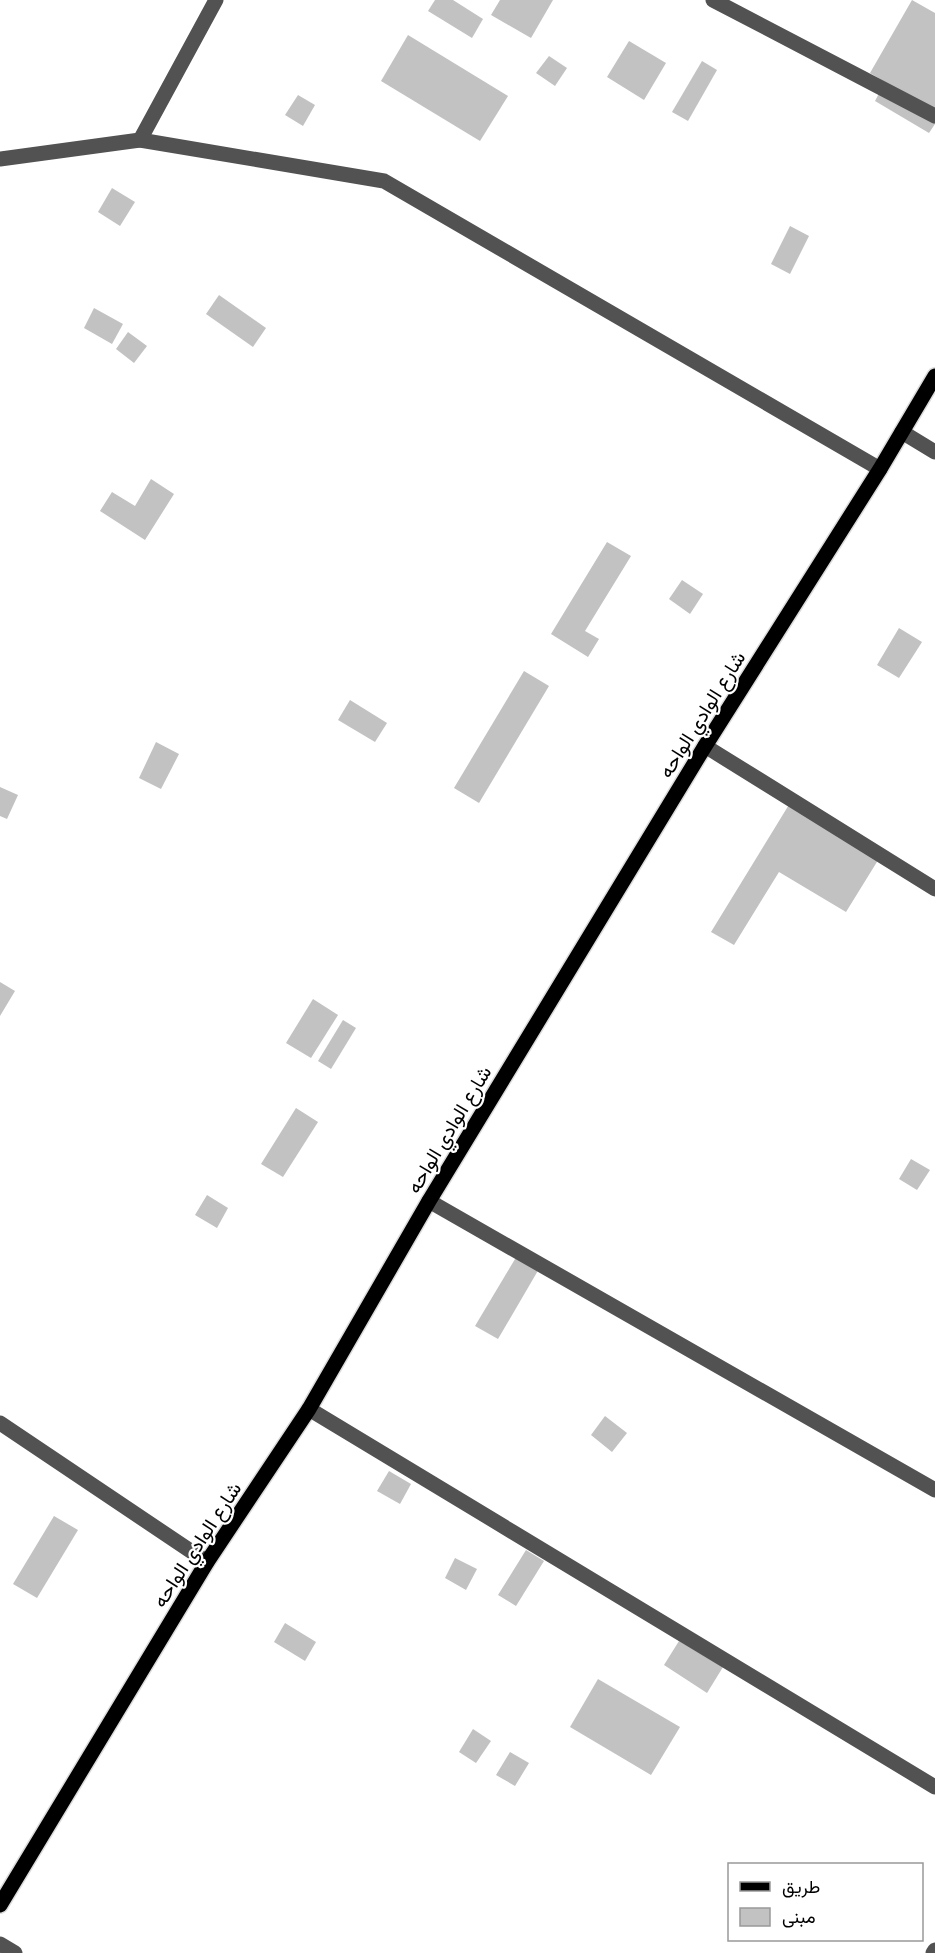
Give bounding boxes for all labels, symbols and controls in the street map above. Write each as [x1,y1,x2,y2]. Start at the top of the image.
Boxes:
street label: شارع الوادي الواحه [653,646,755,785]
street label: شارع الوادي الواحه [401,1061,501,1200]
street label: شارع الوادي الواحه [147,1477,250,1614]
legend [728,1863,923,1941]
text: طريق [782,1875,820,1898]
text: مبنى [782,1905,816,1928]

